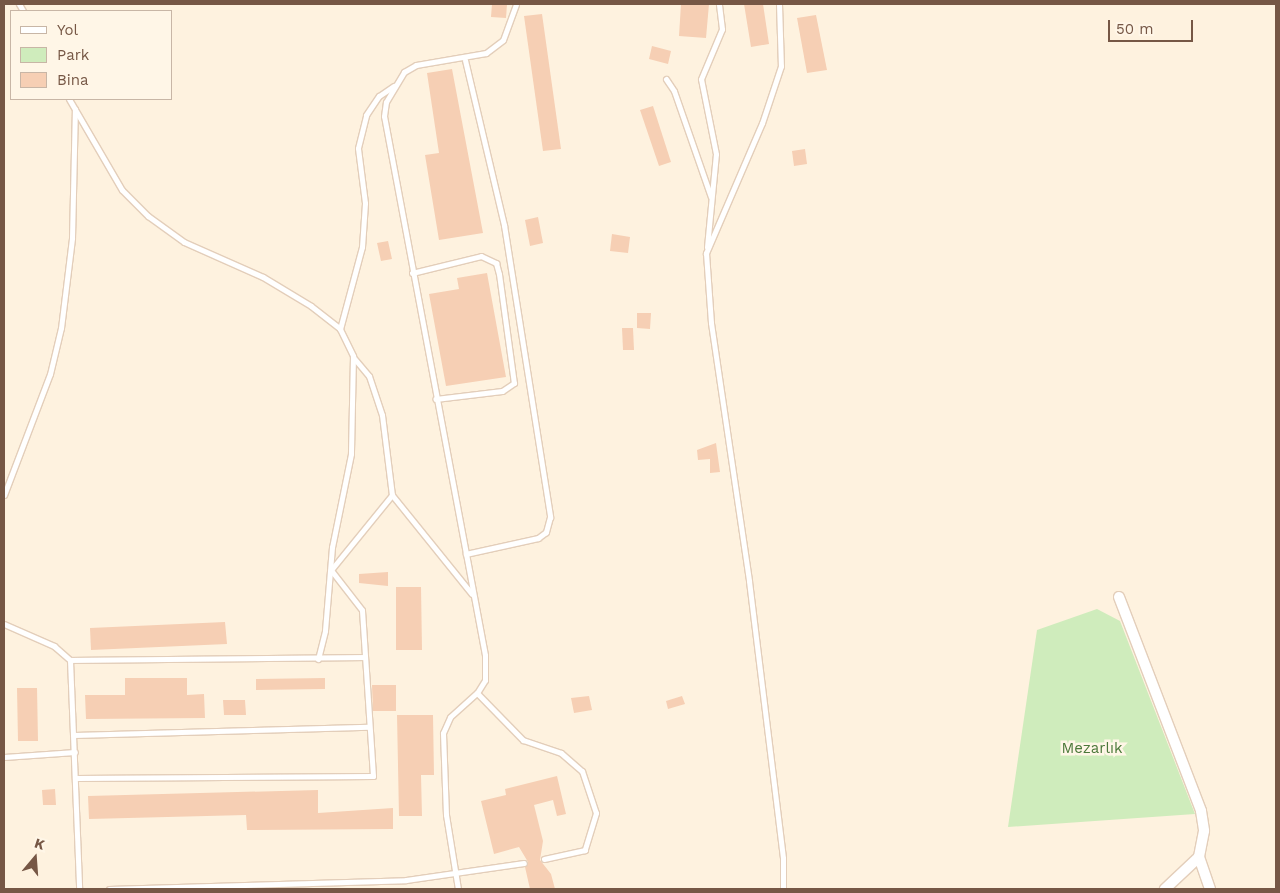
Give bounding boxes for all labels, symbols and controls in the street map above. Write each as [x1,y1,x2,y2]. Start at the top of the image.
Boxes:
legend [10,10,172,100]
scale bar [1110,10,1195,42]
text: 50 m [1116,20,1153,38]
text: Yol [57,21,78,39]
text: Park [57,46,89,64]
text: Bina [57,71,89,89]
park label: Mezarlık [1061,740,1123,758]
north arrow [10,833,60,883]
text: K [33,835,47,853]

